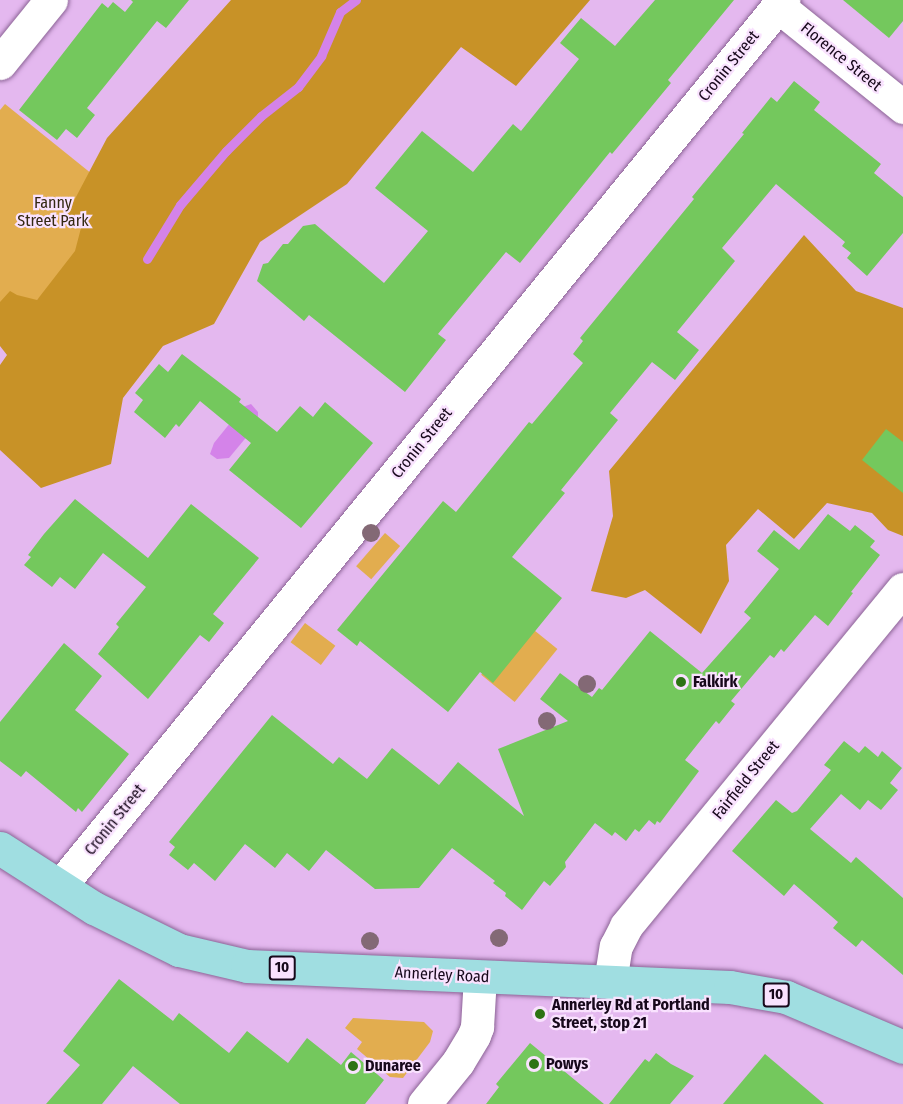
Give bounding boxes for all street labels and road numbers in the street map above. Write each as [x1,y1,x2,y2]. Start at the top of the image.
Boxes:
street label: Florence Street [797,19,885,95]
street label: Cronin Street [695,27,763,105]
street label: Cronin Street [388,404,456,482]
street label: Fairfield Street [708,737,784,823]
street label: Cronin Street [81,781,149,859]
road number: 10 [268,956,296,980]
street label: Annerley Road [394,963,490,987]
road number: 10 [762,983,790,1007]

